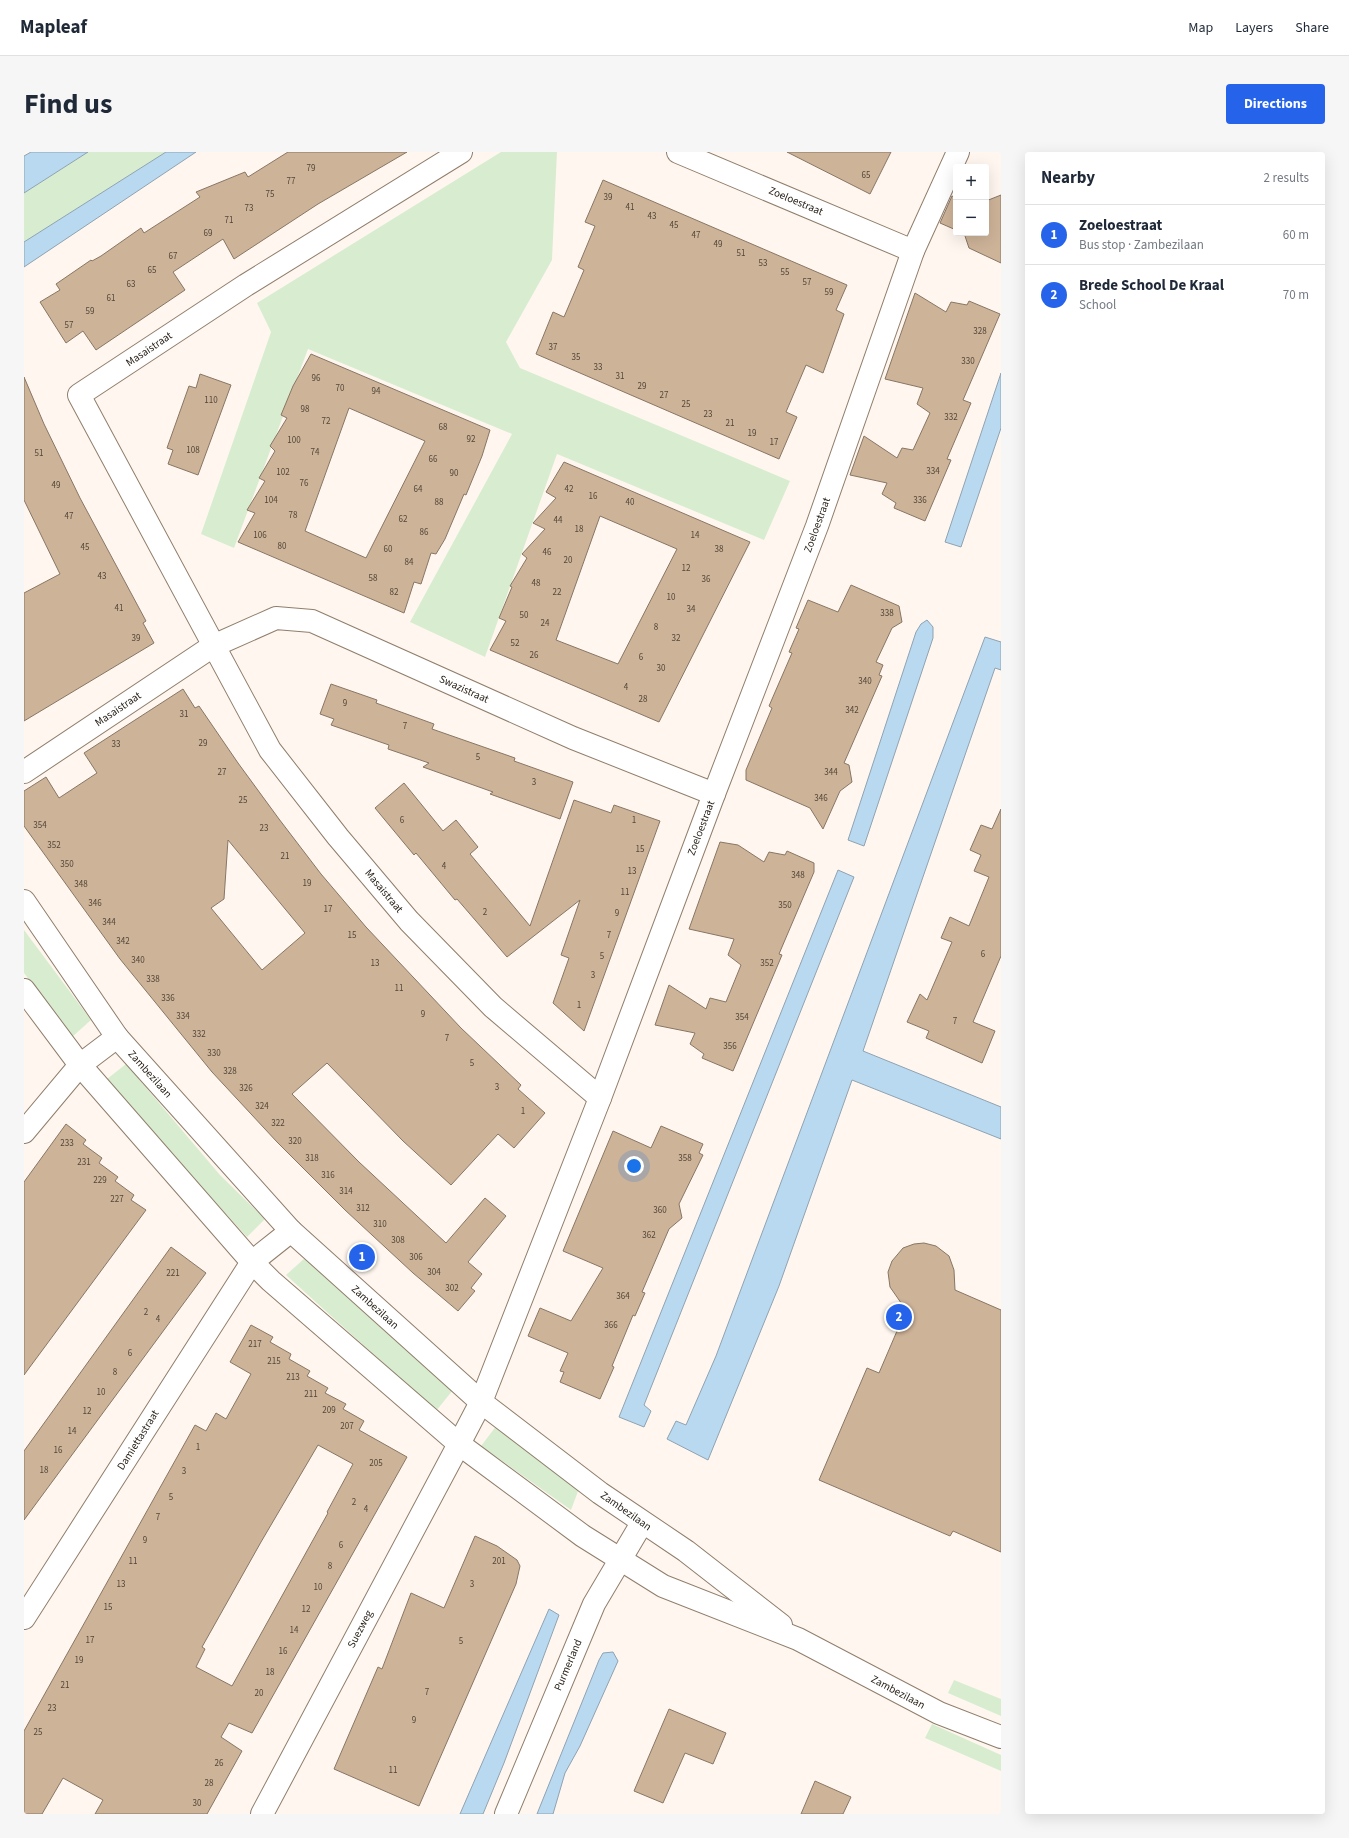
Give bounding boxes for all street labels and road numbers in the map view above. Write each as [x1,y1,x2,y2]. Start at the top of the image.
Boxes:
street label: Zoeloestraat [767,183,826,219]
street label: Masaistraat [123,328,175,370]
street label: Zoeloestraat [800,495,834,555]
street label: Swazistraat [437,671,491,707]
street label: Masaistraat [92,688,144,730]
street label: Zoeloestraat [684,798,718,858]
street label: Masaistraat [361,866,407,916]
street label: Zambezilaan [125,1047,175,1101]
street label: Zambezilaan [348,1282,402,1332]
street label: Damiettastraat [114,1407,163,1473]
street label: Zambezilaan [597,1488,655,1534]
street label: Suezweg [344,1607,376,1651]
street label: Purmerland [550,1637,586,1693]
street label: Zambezilaan [868,1671,928,1713]

